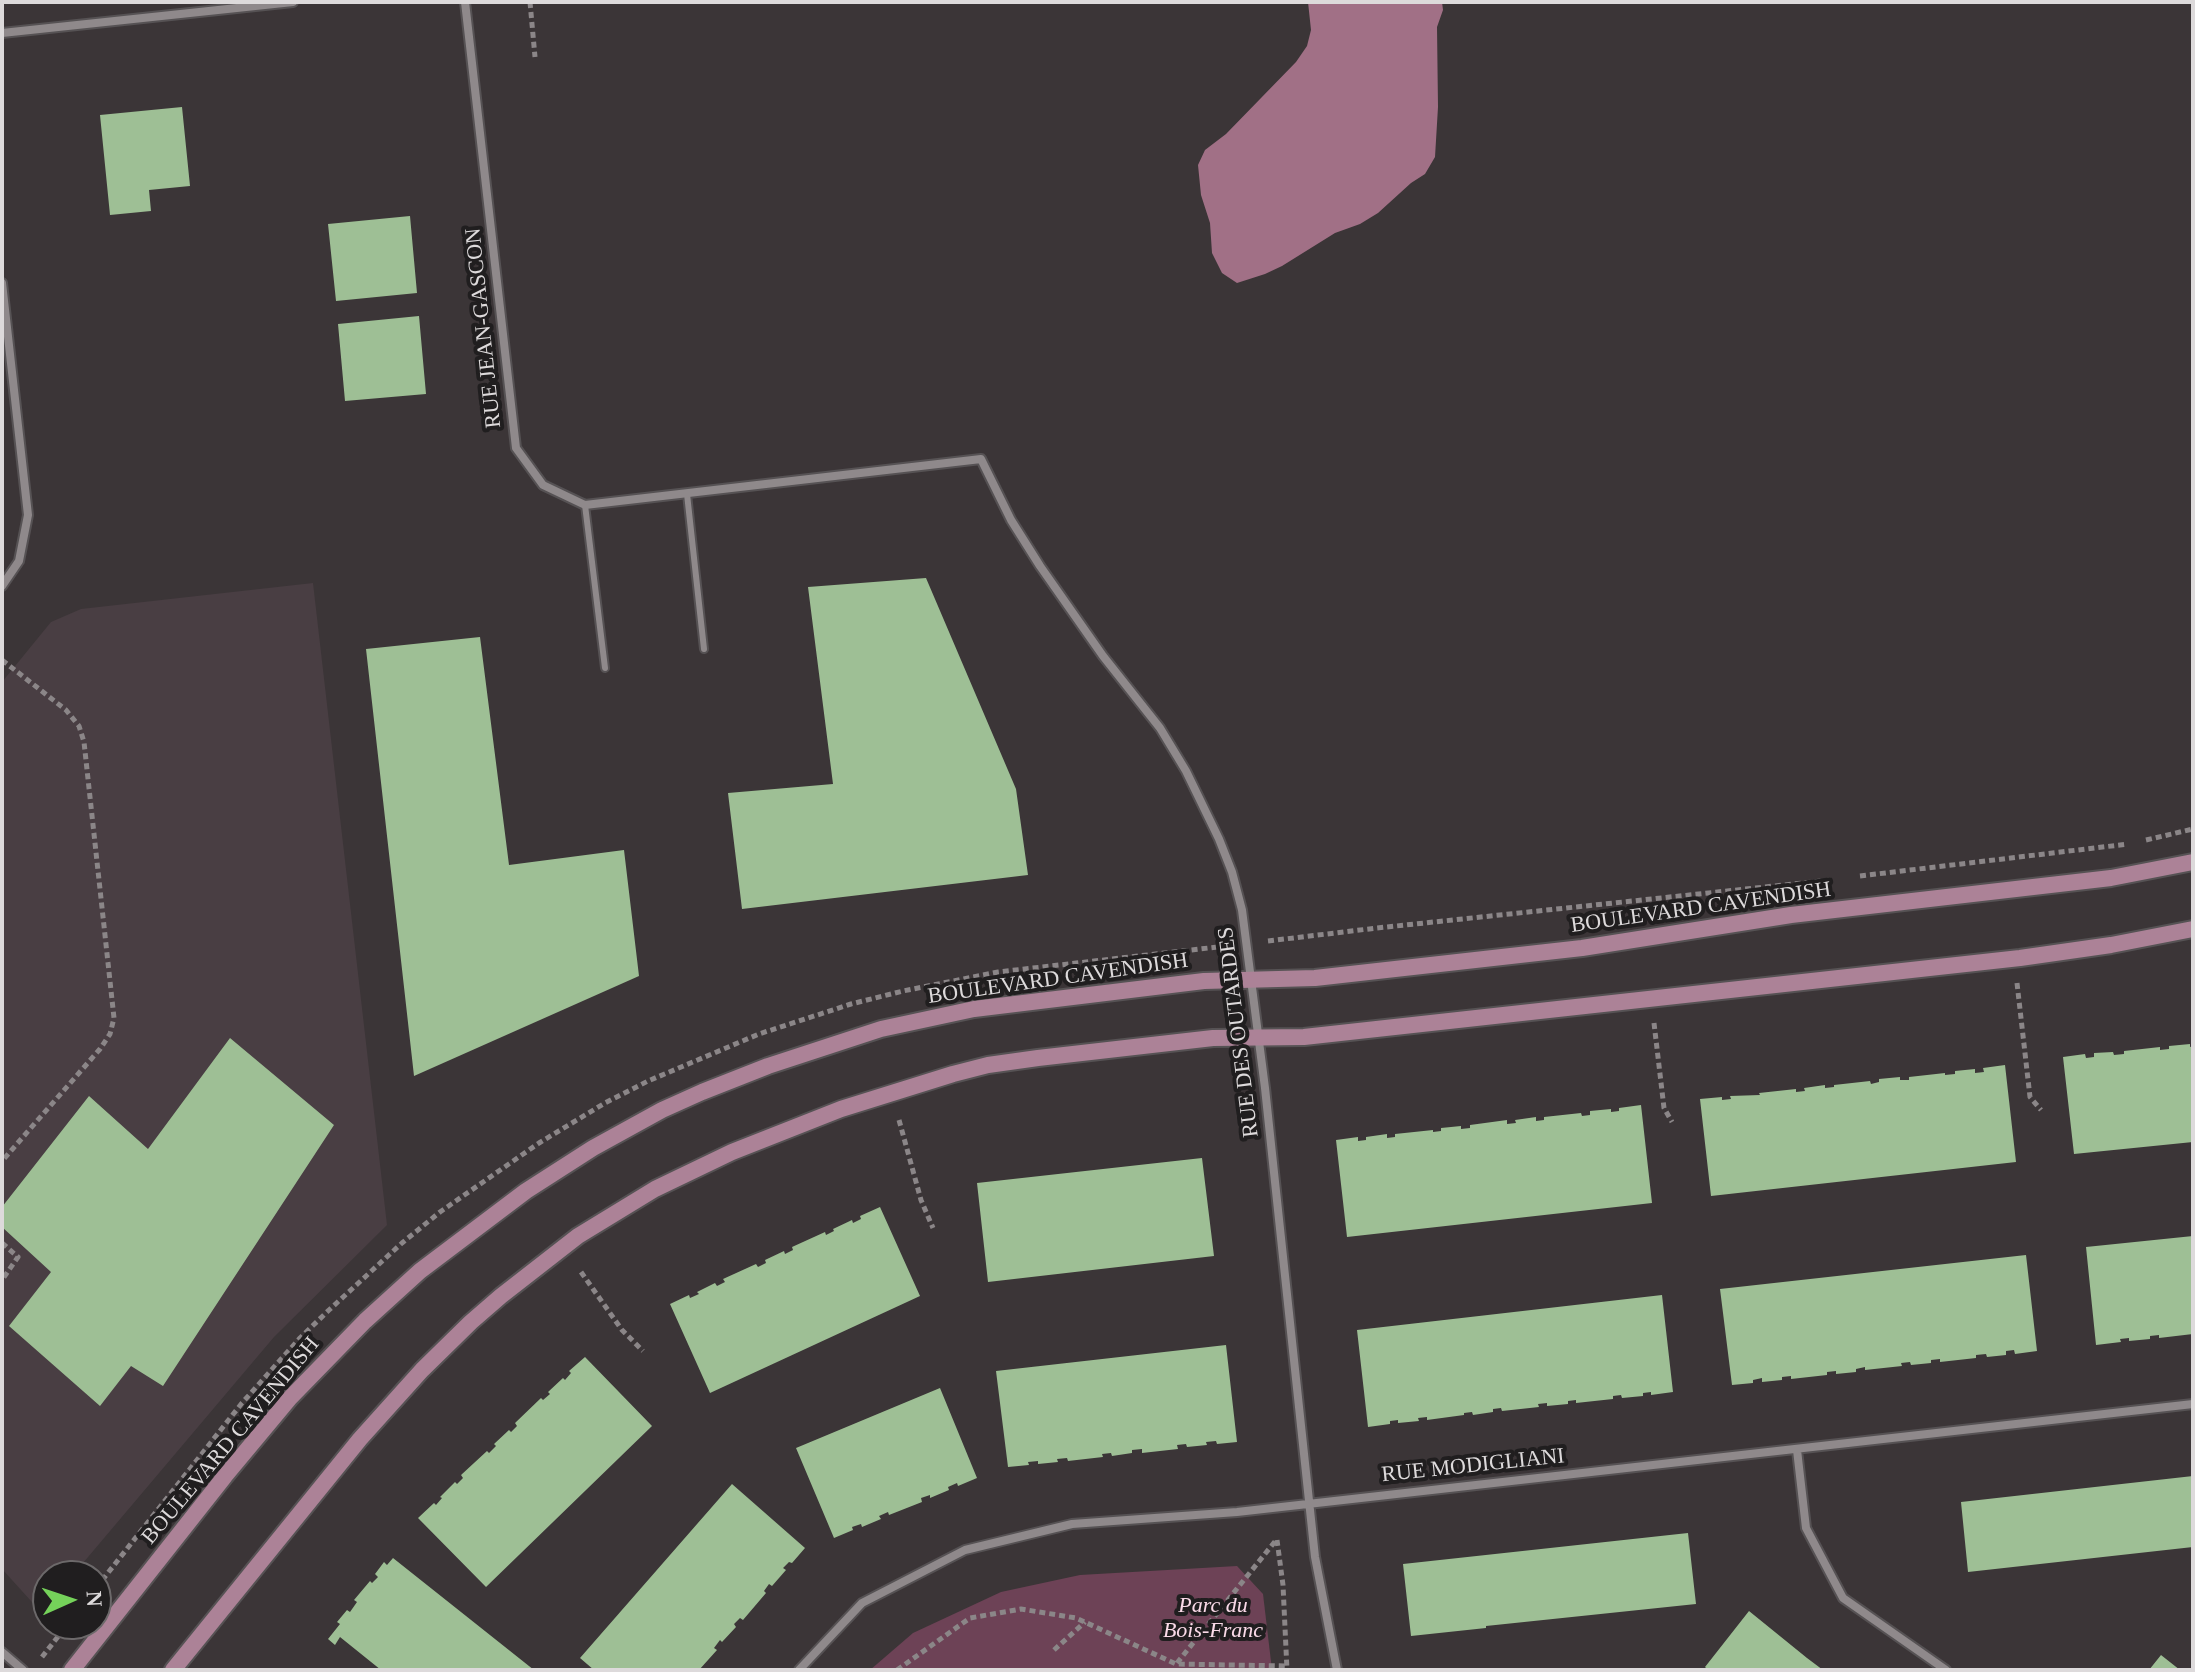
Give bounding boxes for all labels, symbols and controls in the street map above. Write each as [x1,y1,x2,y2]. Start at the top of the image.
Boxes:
street label: RUE JEAN-GASCON [460,227,508,429]
street label: BOULEVARD CAVENDISH [1569,877,1833,939]
street label: RUE DES OUTARDES [1213,925,1265,1139]
street label: BOULEVARD CAVENDISH [926,948,1190,1010]
street label: BOULEVARD CAVENDISH [136,1332,326,1550]
street label: RUE MODIGLIANI [1380,1443,1566,1489]
north arrow [32,1560,112,1640]
text: N [82,1590,107,1607]
park label: Parc du Bois-Franc [1163,1593,1263,1644]

